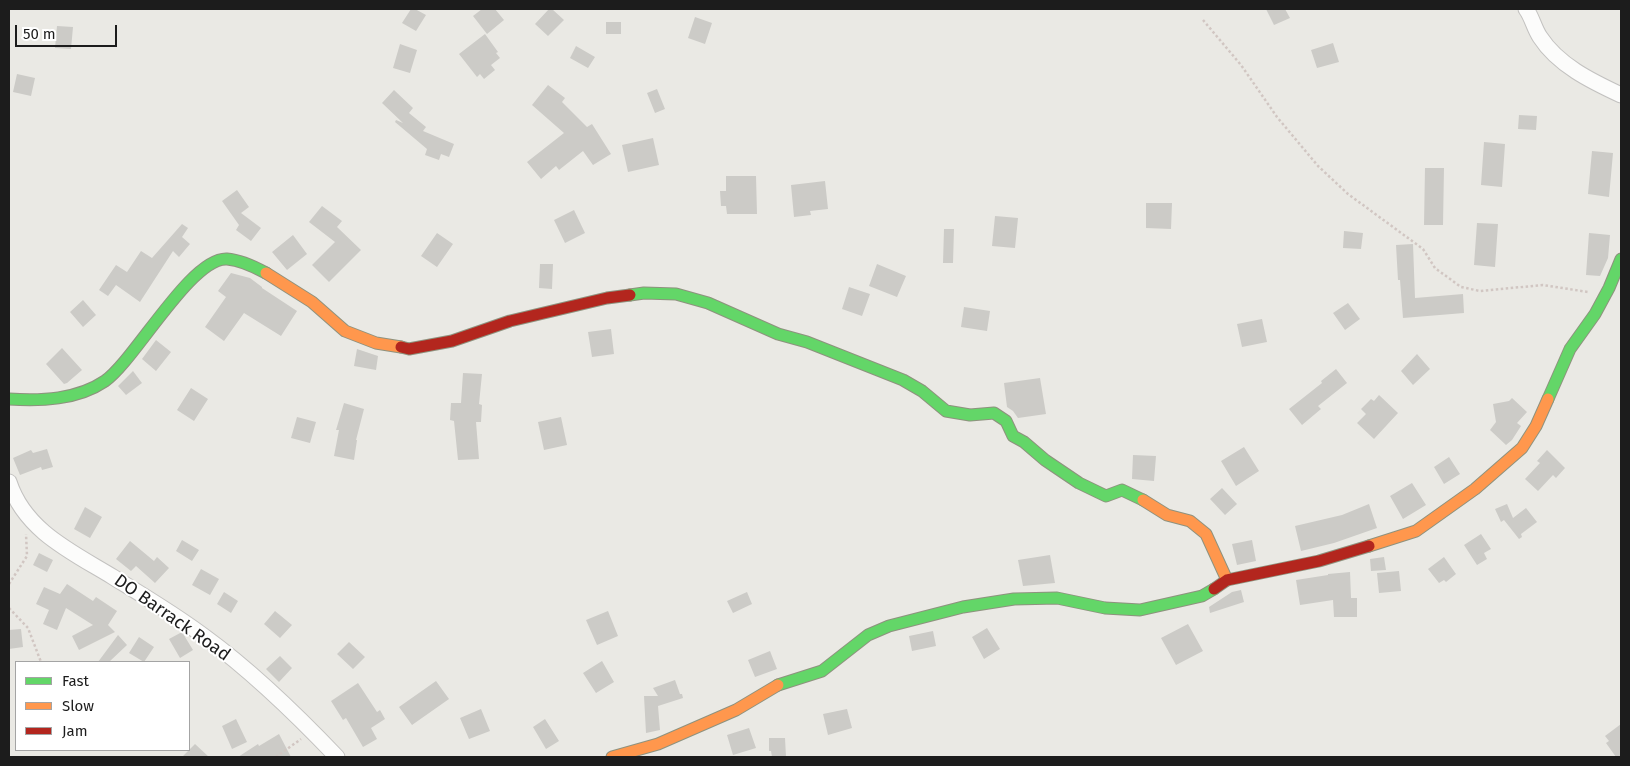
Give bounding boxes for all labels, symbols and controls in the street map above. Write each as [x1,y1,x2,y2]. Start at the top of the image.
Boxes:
scale bar [18,15,120,47]
text: 50 m [23,25,56,43]
street label: DO Barrack Road [110,570,234,666]
legend [15,661,190,751]
text: Fast [62,672,89,690]
text: Slow [62,697,94,715]
text: Jam [62,722,88,740]

